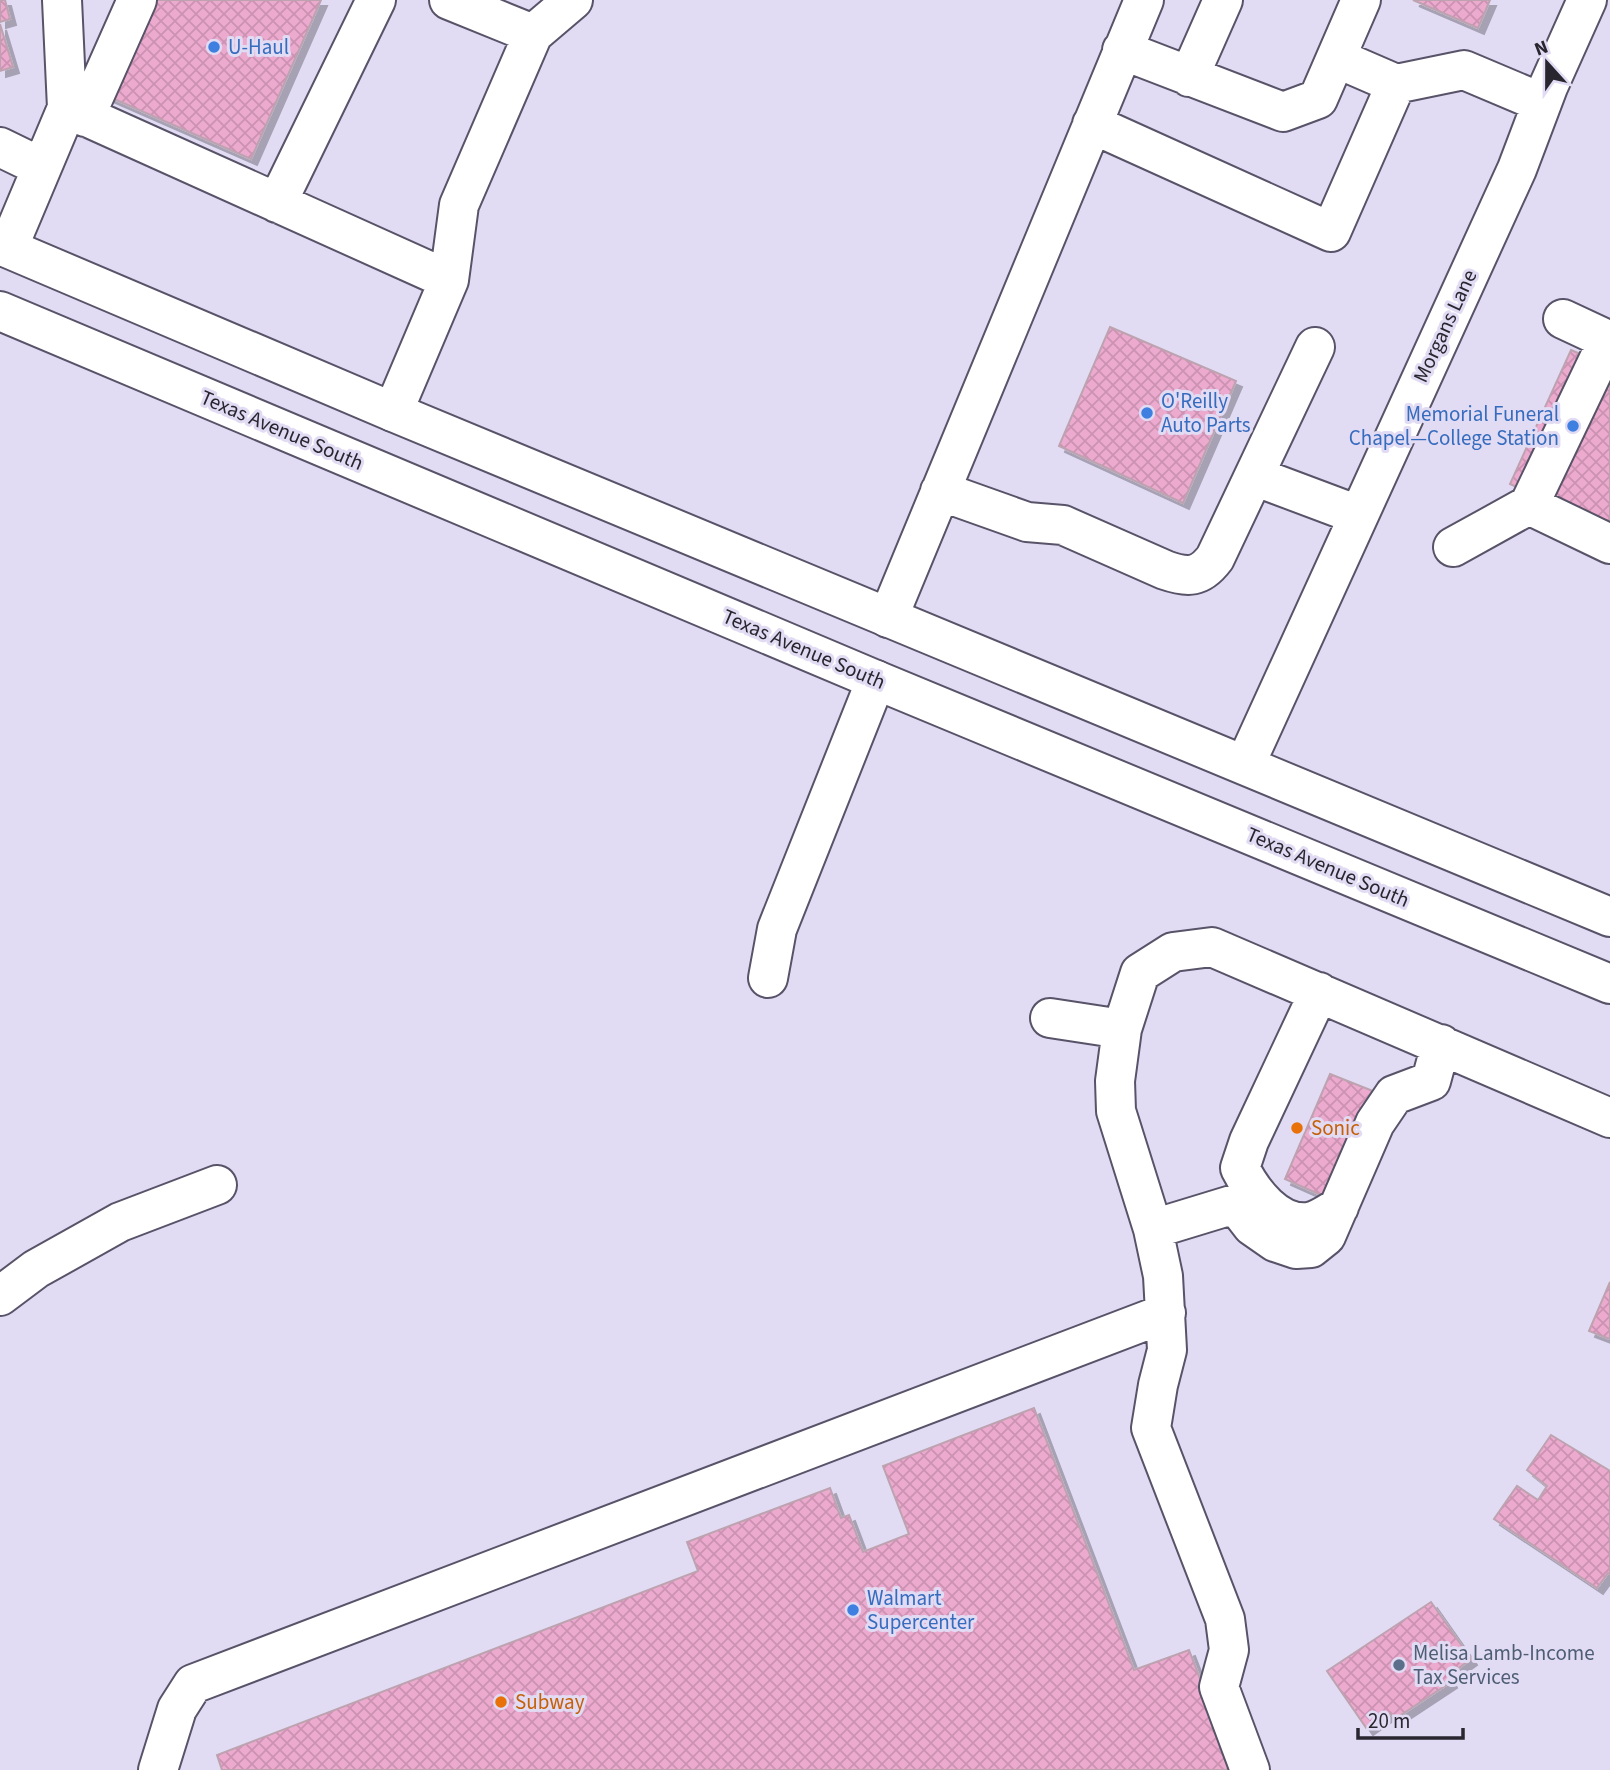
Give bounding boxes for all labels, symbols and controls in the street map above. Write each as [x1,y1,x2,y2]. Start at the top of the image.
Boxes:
north arrow [1512,28,1582,98]
place label: U-Haul [228,32,289,62]
text: N [1531,34,1552,63]
marker: U-Haul [206,39,222,55]
street label: Morgans Lane [1406,264,1484,388]
street label: Texas Avenue South [196,382,368,478]
place label: O'Reilly Auto Parts [1161,386,1251,440]
place label: Memorial Funeral Chapel—College Station [1349,399,1559,453]
marker: O'Reilly Auto Parts [1139,405,1155,421]
marker: Memorial Funeral Chapel—College Station [1565,418,1581,434]
street label: Texas Avenue South [718,601,890,697]
street label: Texas Avenue South [1242,819,1414,915]
place label: Sonic [1311,1113,1360,1143]
marker: Sonic [1289,1120,1305,1136]
place label: Walmart Supercenter [867,1583,975,1637]
marker: Walmart Supercenter [845,1602,861,1618]
place label: Melisa Lamb-Income Tax Services [1413,1638,1595,1692]
marker: Melisa Lamb-Income Tax Services [1391,1657,1407,1673]
place label: Subway [515,1687,585,1717]
marker: Subway [493,1694,509,1710]
scale bar [1358,1696,1463,1740]
text: 20 m [1368,1706,1410,1736]

